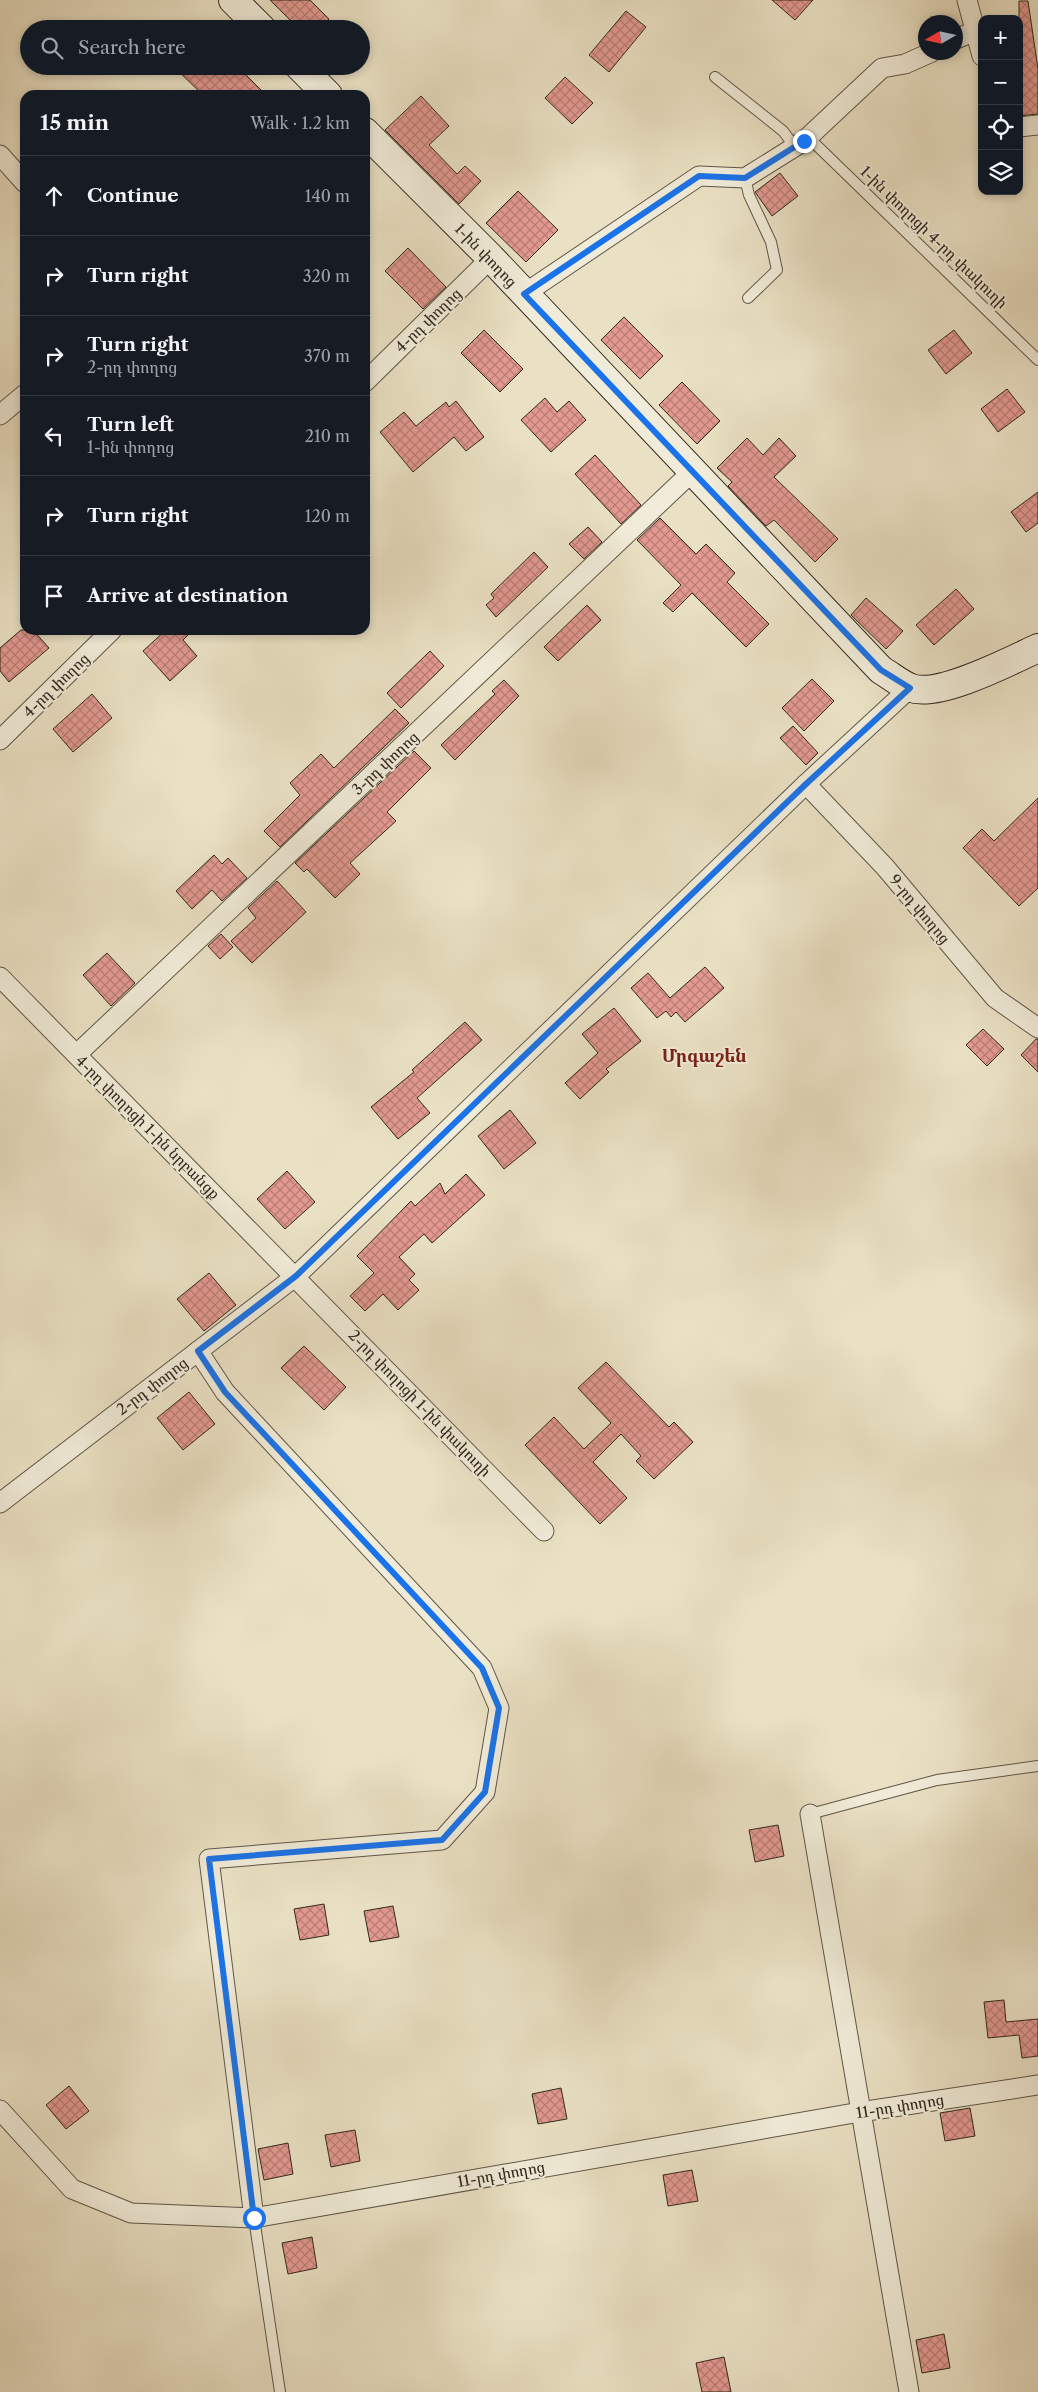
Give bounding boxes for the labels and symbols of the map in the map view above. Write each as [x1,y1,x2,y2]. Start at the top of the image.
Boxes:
north arrow [918,15,963,60]
route end [793,130,816,153]
street label: 1-ին փողոցի 4-րդ փակուղի [856,162,1012,313]
street label: 1-ին փողոց [451,219,521,291]
street label: 4-րդ փողոց [391,284,465,356]
street label: 4-րդ փողոց [19,649,93,721]
street label: 3-րդ փողոց [348,727,422,799]
street label: 9-րդ փողոց [885,870,955,948]
district label: Մրգաշեն [662,1045,746,1067]
street label: 4-րդ փողոցի 1-ին նրբանցք [72,1051,224,1203]
street label: 2-րդ փողոցի 1-ին փակուղի [345,1326,496,1481]
street label: 2-րդ փողոց [112,1353,192,1419]
street label: 11-րդ փողոց [855,2090,945,2122]
street label: 11-րդ փողոց [456,2157,546,2191]
route start [243,2207,266,2230]

